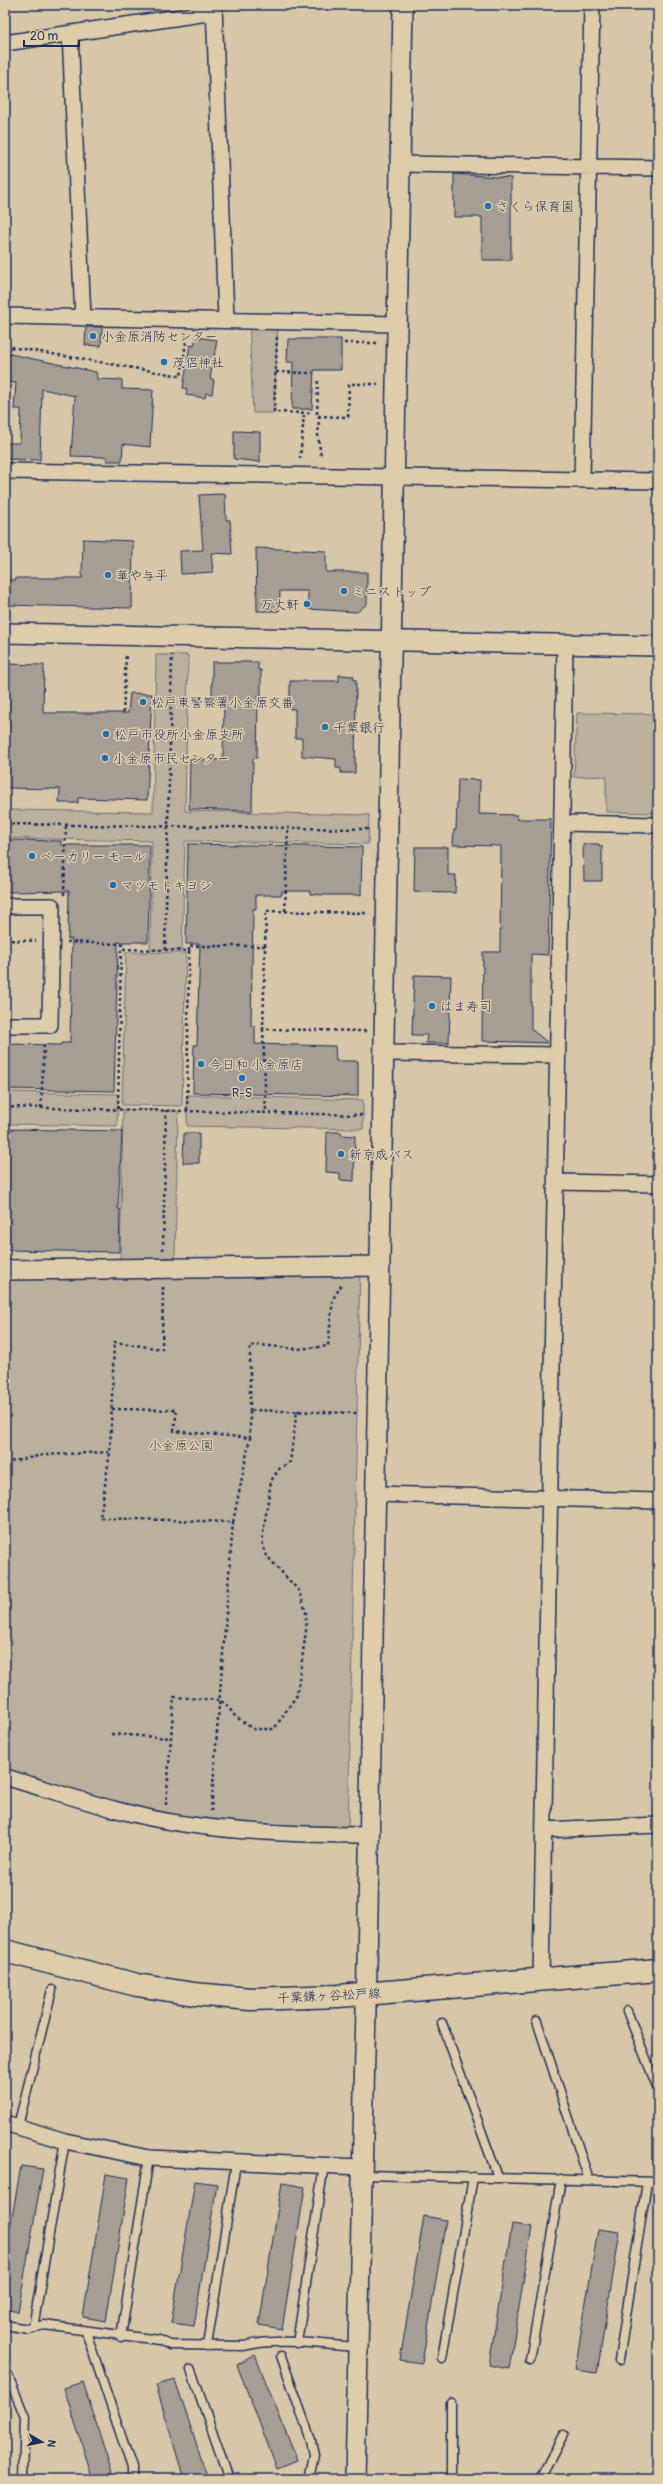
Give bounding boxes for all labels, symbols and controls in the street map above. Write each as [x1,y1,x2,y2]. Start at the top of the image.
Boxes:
scale bar [24,22,79,48]
text: 20 m [30,29,59,44]
place label: さくら保育園 [496,199,574,215]
marker: さくら保育園 [483,201,493,211]
place label: 小金原消防センター [101,329,217,345]
marker: 小金原消防センター [88,331,98,341]
place label: 茂侶神社 [172,355,224,371]
marker: 茂侶神社 [159,357,169,367]
place label: 華や与平 [116,568,168,584]
marker: 華や与平 [103,570,113,580]
place label: ミニストップ [352,584,431,600]
marker: ミニストップ [339,586,349,596]
place label: 万丈軒 [260,597,299,613]
marker: 万丈軒 [302,599,312,609]
place label: 松戸東警察署小金原交番 [151,695,294,711]
marker: 松戸東警察署小金原交番 [138,697,148,707]
place label: 千葉銀行 [333,720,385,736]
marker: 千葉銀行 [320,722,330,732]
place label: 松戸市役所小金原支所 [114,727,244,743]
marker: 松戸市役所小金原支所 [101,729,111,739]
place label: 小金原市民センター [113,751,229,767]
marker: 小金原市民センター [100,753,110,763]
place label: ベーカリー モール [40,849,146,865]
marker: ベーカリー モール [27,851,37,861]
place label: マツモトキヨシ [121,878,212,894]
marker: マツモトキヨシ [108,880,118,890]
place label: はま寿司 [440,999,492,1015]
marker: はま寿司 [427,1001,437,1011]
place label: 今日和 小金原店 [209,1057,303,1073]
marker: 今日和 小金原店 [196,1059,206,1069]
marker: R-S [237,1073,247,1083]
place label: R-S [232,1085,252,1101]
place label: 新京成バス [349,1147,414,1163]
marker: 新京成バス [336,1149,346,1159]
park label: 小金原公園 [148,1438,214,1454]
street label: 千葉鎌ヶ谷松戸線 [277,1985,382,2007]
north arrow [22,2422,62,2462]
text: N [44,2439,58,2449]

